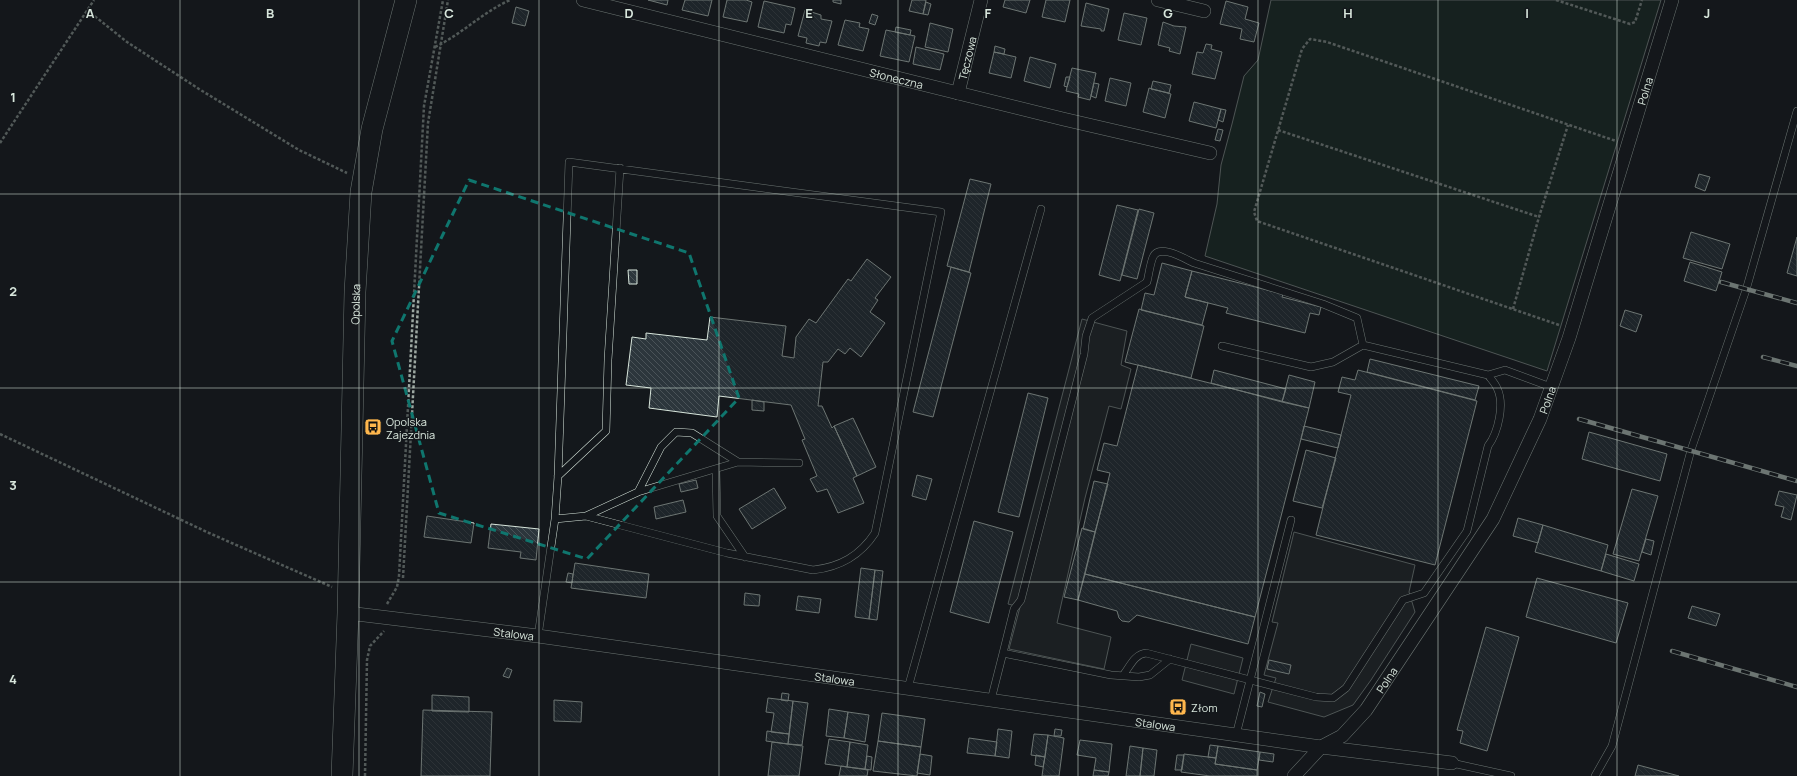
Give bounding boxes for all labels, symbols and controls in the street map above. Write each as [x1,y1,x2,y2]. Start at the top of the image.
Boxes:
text: A [86,4,95,22]
text: B [266,4,274,22]
text: C [444,4,454,22]
text: D [624,4,634,22]
text: E [805,4,813,22]
text: F [985,4,992,22]
text: G [1163,4,1173,22]
text: H [1343,4,1353,22]
text: I [1525,4,1529,22]
text: J [1704,4,1710,22]
street label: Tęczowa [954,35,979,81]
street label: Słoneczna [868,64,925,92]
street label: Polna [1633,75,1656,107]
text: 1 [10,88,16,106]
text: 2 [9,282,17,300]
street label: Opolska [347,283,363,325]
street label: Polna [1535,384,1559,416]
place label: Opolska Zajezdnia [386,414,435,442]
bus stop icon: Opolska Zajezdnia [363,417,383,437]
text: 3 [9,476,17,494]
street label: Stalowa [493,623,535,643]
street label: Polna [1372,664,1400,696]
street label: Stalowa [814,668,856,688]
text: 4 [9,670,17,688]
bus stop icon: Złom [1168,697,1188,717]
place label: Złom [1191,700,1218,715]
street label: Stalowa [1134,713,1177,734]

